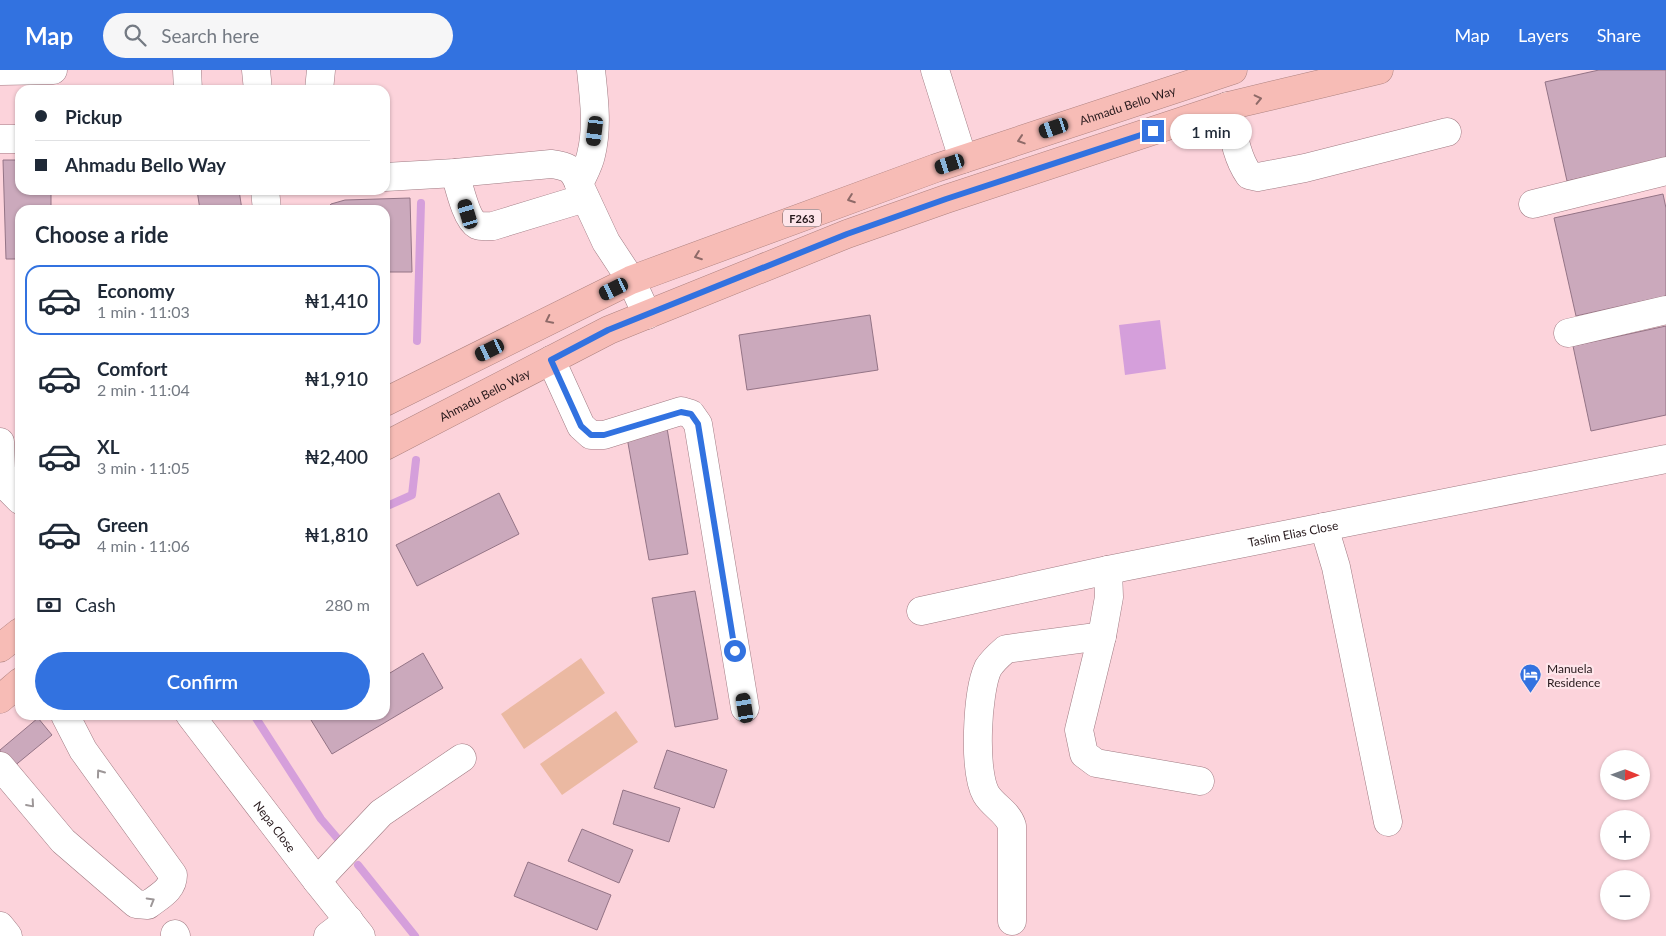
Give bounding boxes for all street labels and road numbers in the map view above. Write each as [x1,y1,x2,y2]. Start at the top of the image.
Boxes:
street label: Ahmadu Bello Way [1077,82,1178,128]
road number: F263 [783,210,821,226]
street label: Ahmadu Bello Way [436,364,533,424]
street label: Taslim Elias Close [1247,517,1339,550]
street label: Nepa Close [251,798,299,855]

